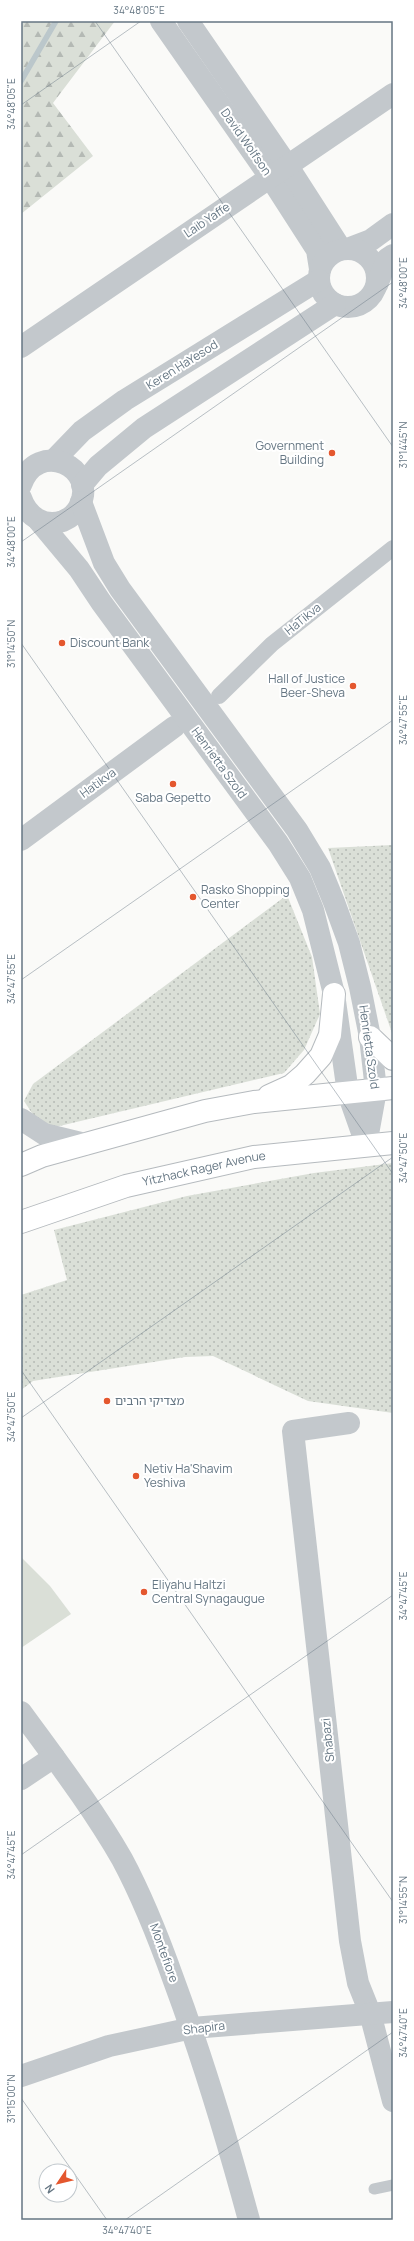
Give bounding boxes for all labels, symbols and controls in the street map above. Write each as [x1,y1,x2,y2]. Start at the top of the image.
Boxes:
text: 34°48'05"E [113,3,165,17]
text: 34°48'05"E [4,78,18,130]
street label: David Wolfson [217,105,276,179]
street label: Laib Yaffe [180,198,233,241]
text: 34°48'00"E [396,257,410,309]
street label: Keren HaYesod [143,336,221,393]
text: 31°14'45"N [396,421,410,468]
place label: Government Building [255,437,324,468]
marker: Government Building [327,448,337,458]
text: 34°48'00"E [4,516,18,568]
street label: HaTikva [281,599,325,639]
text: 31°14'50"N [4,620,18,668]
place label: Discount Bank [70,634,150,651]
marker: Discount Bank [57,638,67,648]
place label: Hall of Justice Beer-Sheva [268,670,345,701]
marker: Hall of Justice Beer-Sheva [348,681,358,691]
text: 34°47'55"E [396,695,410,745]
street label: Henrietta Szold [188,723,251,802]
street label: Hatikva [76,764,119,801]
marker: Saba Gepetto [168,779,178,789]
place label: Saba Gepetto [135,789,211,806]
place label: Rasko Shopping Center [201,881,290,912]
marker: Rasko Shopping Center [188,892,198,902]
text: 34°47'55"E [4,954,18,1004]
street label: Henrietta Szold [355,1004,384,1090]
text: 34°47'50"E [396,1132,410,1183]
street label: Yitzhack Rager Avenue [141,1147,266,1190]
text: 34°47'50"E [4,1391,18,1442]
place label: מצדיקי הרבים [115,1392,185,1409]
marker: מצדיקי הרבים [102,1396,112,1406]
place label: Netiv Ha'Shavim Yeshiva [144,1460,232,1491]
marker: Netiv Ha'Shavim Yeshiva [131,1471,141,1481]
text: 34°47'45"E [396,1571,410,1621]
place label: Eliyahu Haltzi Central Synagaugue [152,1576,265,1607]
marker: Eliyahu Haltzi Central Synagaugue [139,1587,149,1597]
street label: Shabazi [317,1717,338,1763]
text: 34°47'45"E [4,1830,18,1880]
text: 31°14'55"N [396,1876,410,1924]
street label: Montefiore [146,1921,183,1985]
text: 34°47'40"E [396,2008,410,2058]
street label: Shapira [182,2017,226,2038]
text: 31°15'00"N [4,2074,18,2123]
north arrow [38,2163,78,2203]
text: N [41,2181,58,2197]
text: 34°47'40"E [102,2223,152,2237]

